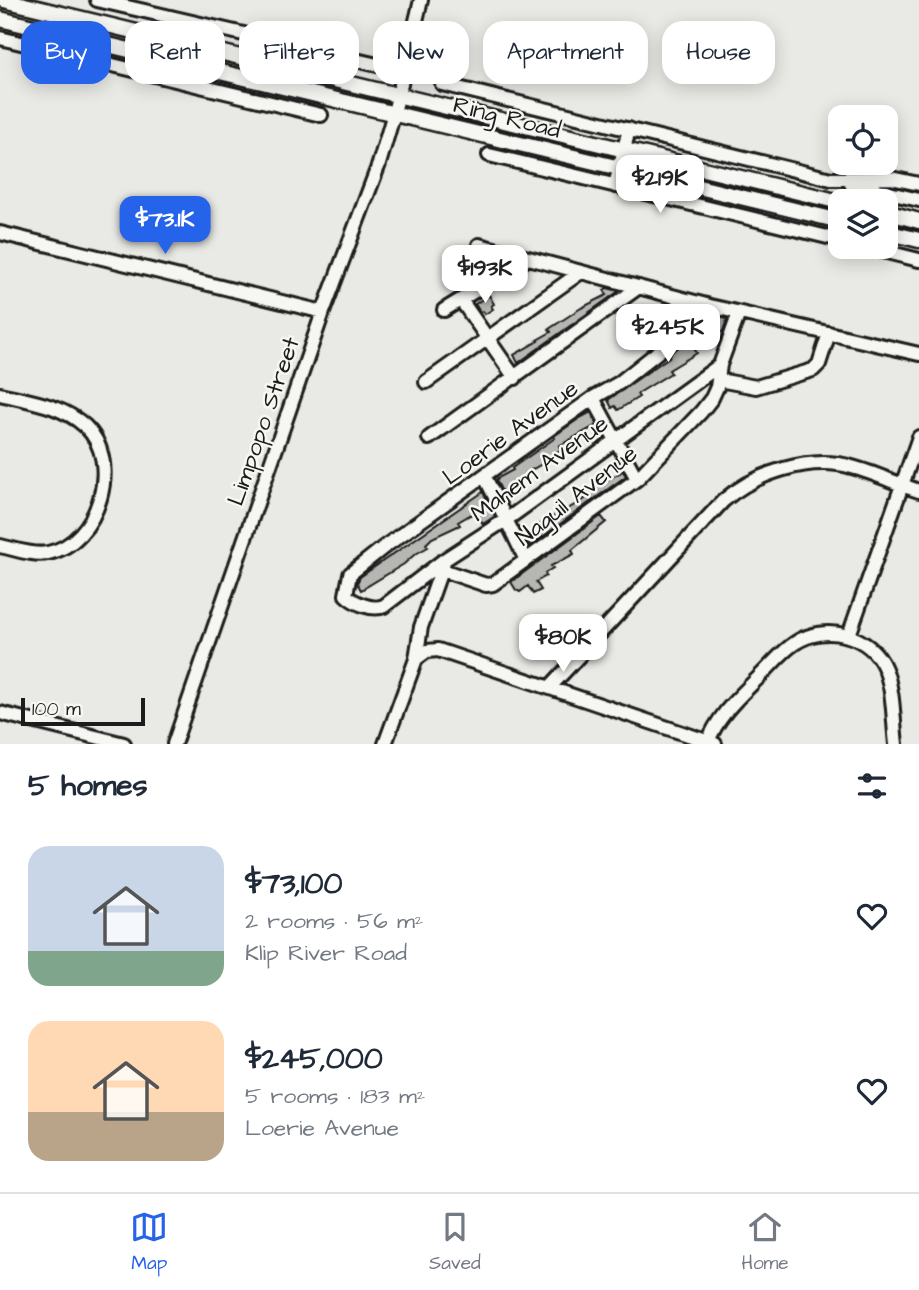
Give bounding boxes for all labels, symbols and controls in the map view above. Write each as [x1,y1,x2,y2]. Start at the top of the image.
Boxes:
chip: Buy [21,21,111,84]
chip: Rent [125,21,225,84]
chip: Filters [239,21,359,84]
chip: New [373,21,469,84]
chip: Apartment [483,21,648,84]
chip: House [662,21,775,84]
street label: Ring Road [449,88,564,149]
map controls [828,105,898,259]
button: locate [828,105,898,175]
pin: $219K [611,156,709,215]
text: $219K [632,162,688,194]
button: layers [828,189,898,259]
pin: $73.1K [108,196,222,256]
text: $73.1K [136,203,194,235]
pin: $193K [436,246,534,305]
text: $193K [458,252,512,284]
pin: $245K [619,304,717,364]
text: $245K [632,311,704,343]
street label: Limpopo Street [219,332,309,510]
street label: Loerie Avenue [436,372,586,494]
street label: Mahem Avenue [464,407,616,531]
street label: Naguil Avenue [508,437,646,555]
pin: $80K [522,614,604,674]
text: $80K [535,621,591,653]
scale bar [21,695,145,727]
text: 100 m [32,696,81,723]
text: 5 homes [28,765,148,807]
icon: filters [853,767,891,805]
text: $73,100 [245,863,342,905]
icon: home [84,874,168,958]
icon: heart [853,897,891,935]
text: 2 rooms · 56 m² [245,905,423,937]
text: Klip River Road [245,937,407,969]
text: $245,000 [245,1038,383,1080]
icon: home [84,1049,168,1133]
icon: heart [853,1072,891,1110]
text: 5 rooms · 183 m² [245,1080,425,1112]
text: Loerie Avenue [245,1112,399,1144]
tab: Map [130,1208,168,1277]
tab: Saved [429,1208,481,1277]
tab: Home [741,1208,789,1277]

